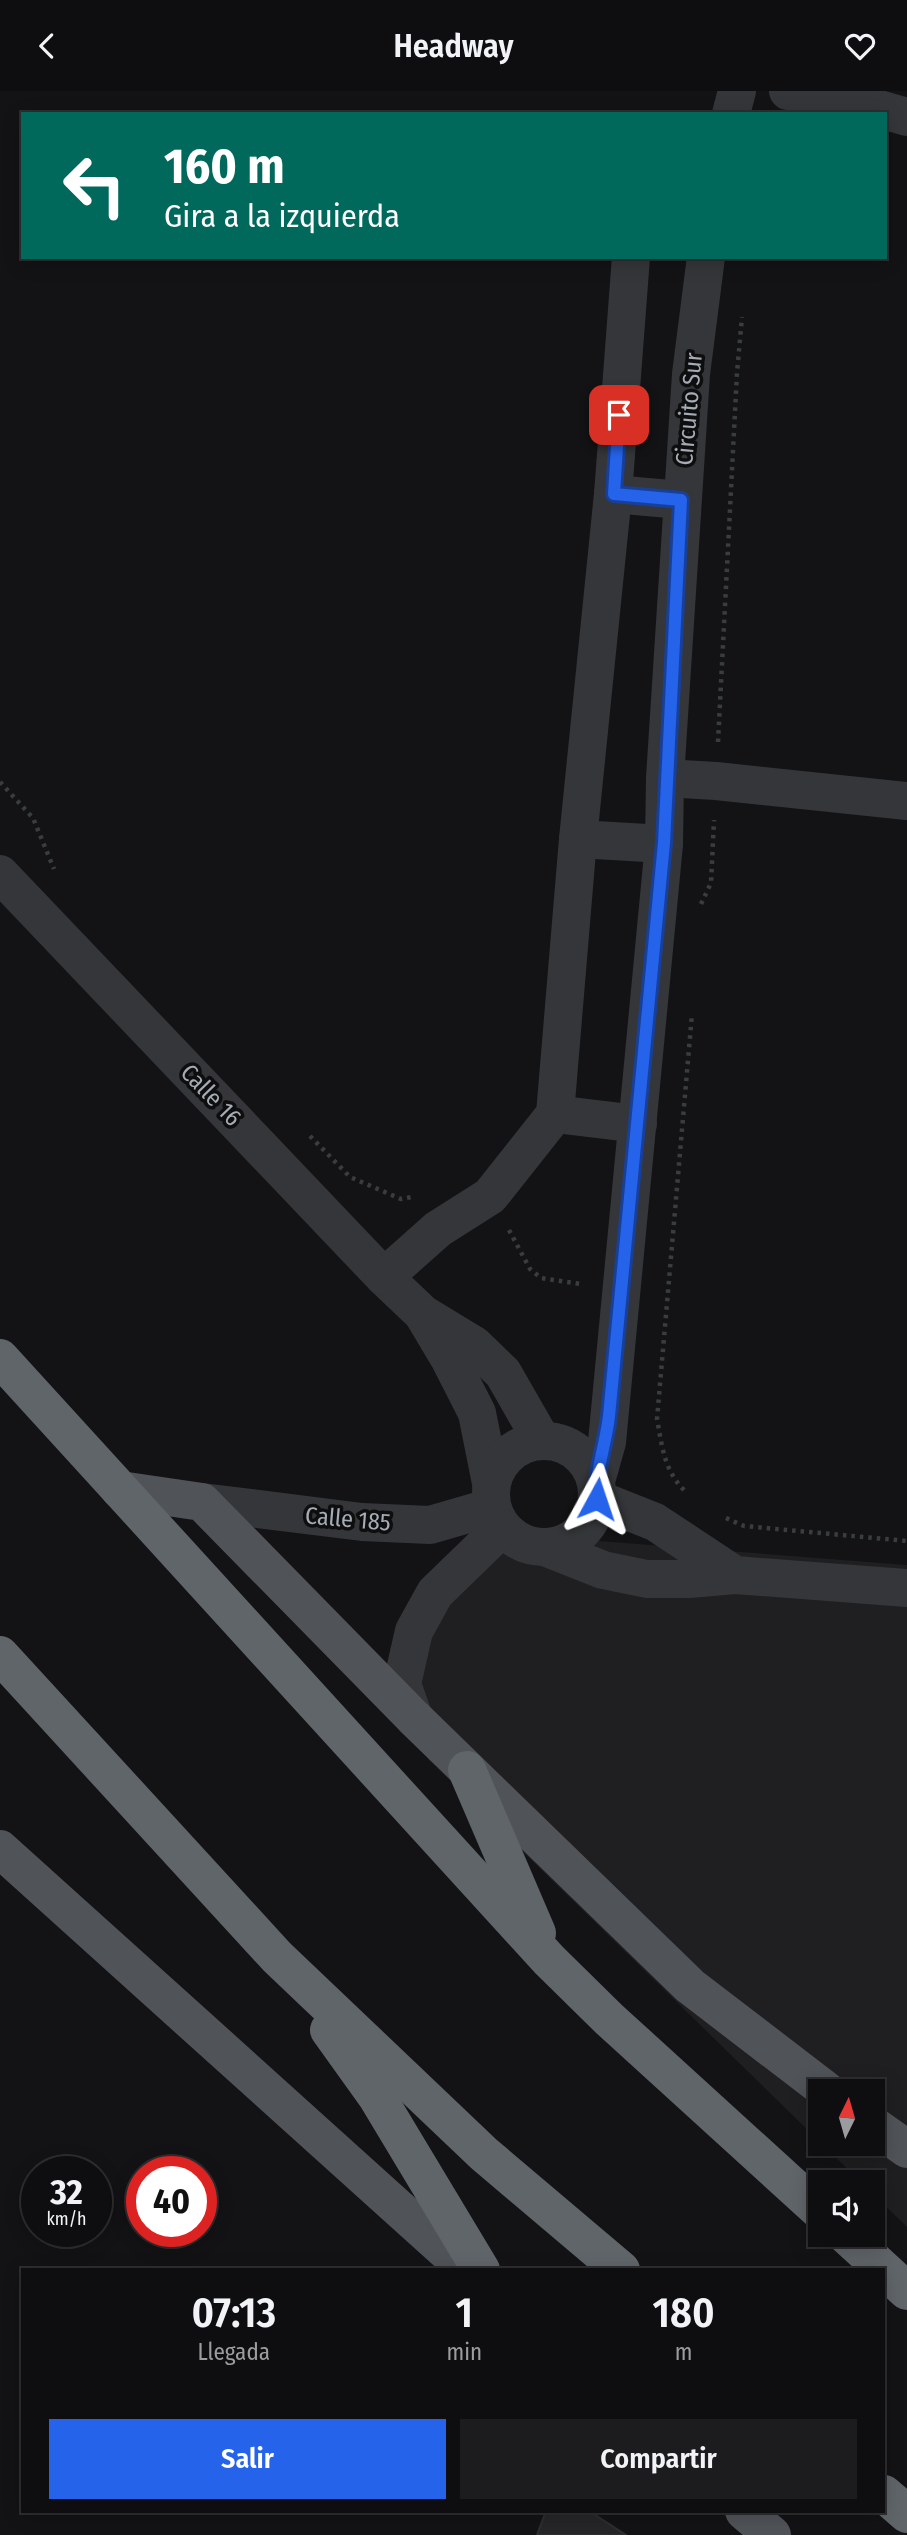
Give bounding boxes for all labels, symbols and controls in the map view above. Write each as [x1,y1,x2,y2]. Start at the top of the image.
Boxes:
icon: back [28,27,66,65]
text: Headway [393,27,514,65]
icon: heart [841,27,879,65]
text: 160 m [164,137,285,196]
icon: left [49,140,140,231]
text: Gira a la izquierda [164,197,400,235]
street label: Circuito Sur [670,351,708,467]
pin [589,385,649,445]
icon: arrive [600,396,638,434]
street label: Calle 16 [175,1058,247,1132]
position arrow [560,1462,634,1536]
street label: Calle 185 [304,1501,392,1537]
north arrow [808,2079,886,2156]
map controls [808,2079,885,2247]
speed limit sign: 40 [126,2156,217,2247]
button: sound [808,2170,885,2247]
text: 32 [50,2171,83,2213]
text: km/h [46,2208,87,2230]
text: 07:13 [191,2288,276,2338]
text: 1 [456,2288,473,2338]
text: 180 [653,2288,715,2338]
text: Llegada [198,2338,270,2366]
text: min [447,2338,482,2366]
text: m [675,2338,692,2366]
button: Salir [49,2419,446,2499]
button: Compartir [460,2419,857,2499]

